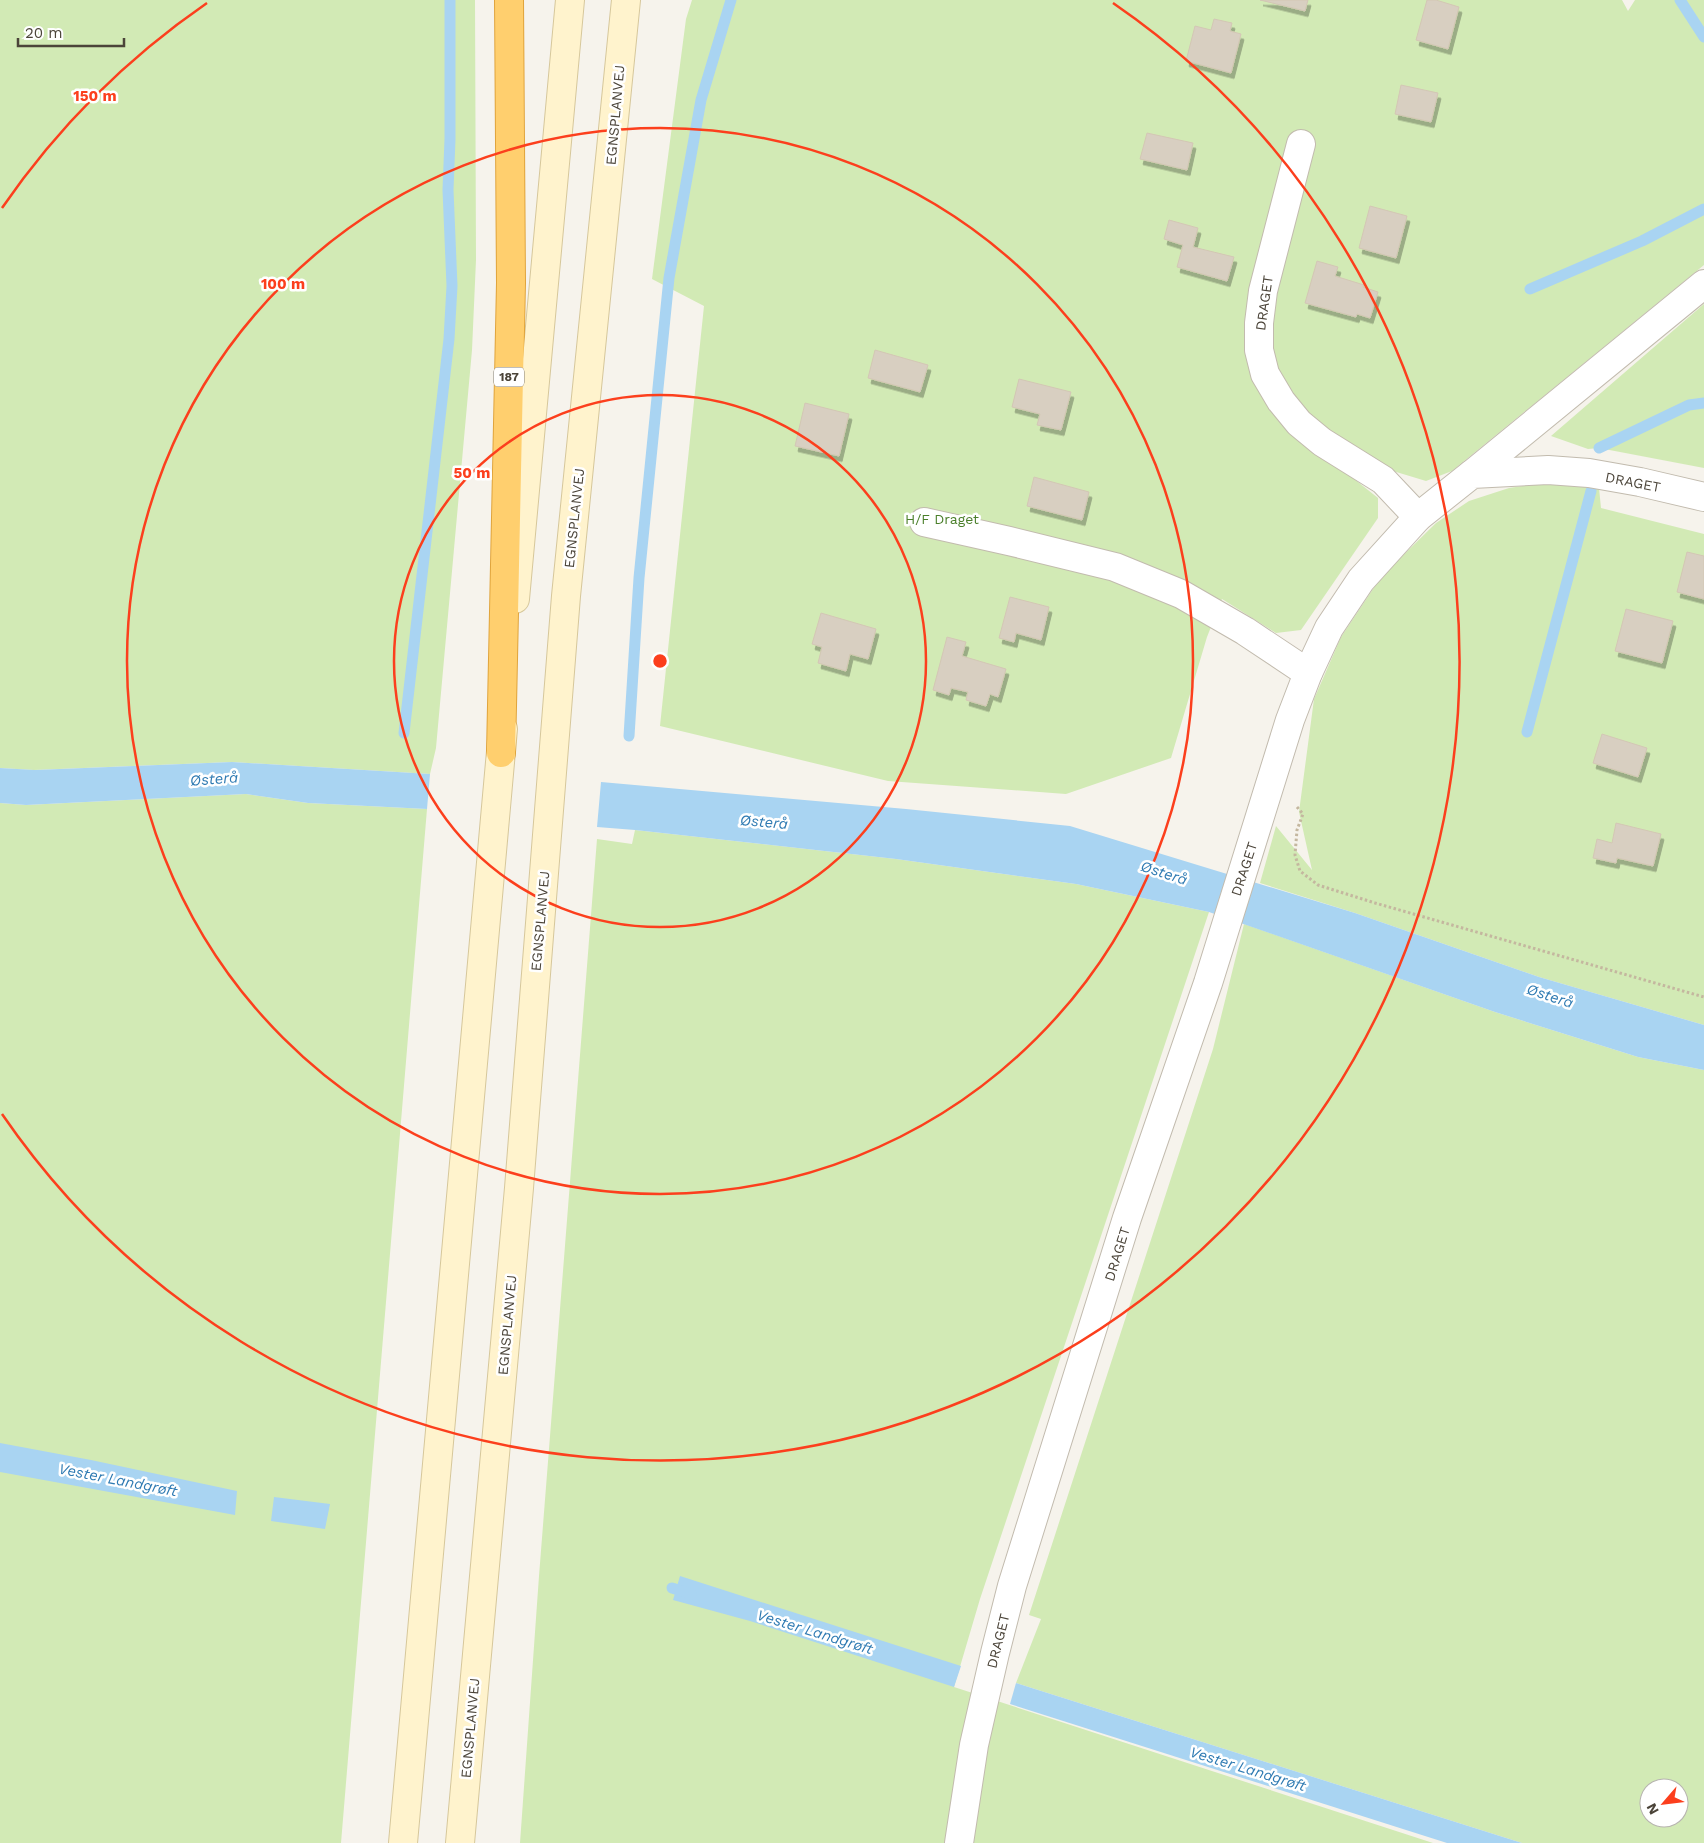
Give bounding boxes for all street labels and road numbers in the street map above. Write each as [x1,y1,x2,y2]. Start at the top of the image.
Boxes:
street label: EGNSPLANVEJ [603,64,627,166]
street label: DRAGET [1252,274,1276,332]
road number: 187 [494,368,524,387]
street label: EGNSPLANVEJ [561,467,587,569]
street label: DRAGET [1604,469,1662,495]
street label: DRAGET [1228,839,1260,898]
street label: EGNSPLANVEJ [528,870,552,972]
street label: DRAGET [1101,1224,1133,1283]
street label: EGNSPLANVEJ [495,1274,519,1376]
street label: DRAGET [983,1611,1013,1670]
street label: EGNSPLANVEJ [458,1677,482,1779]

